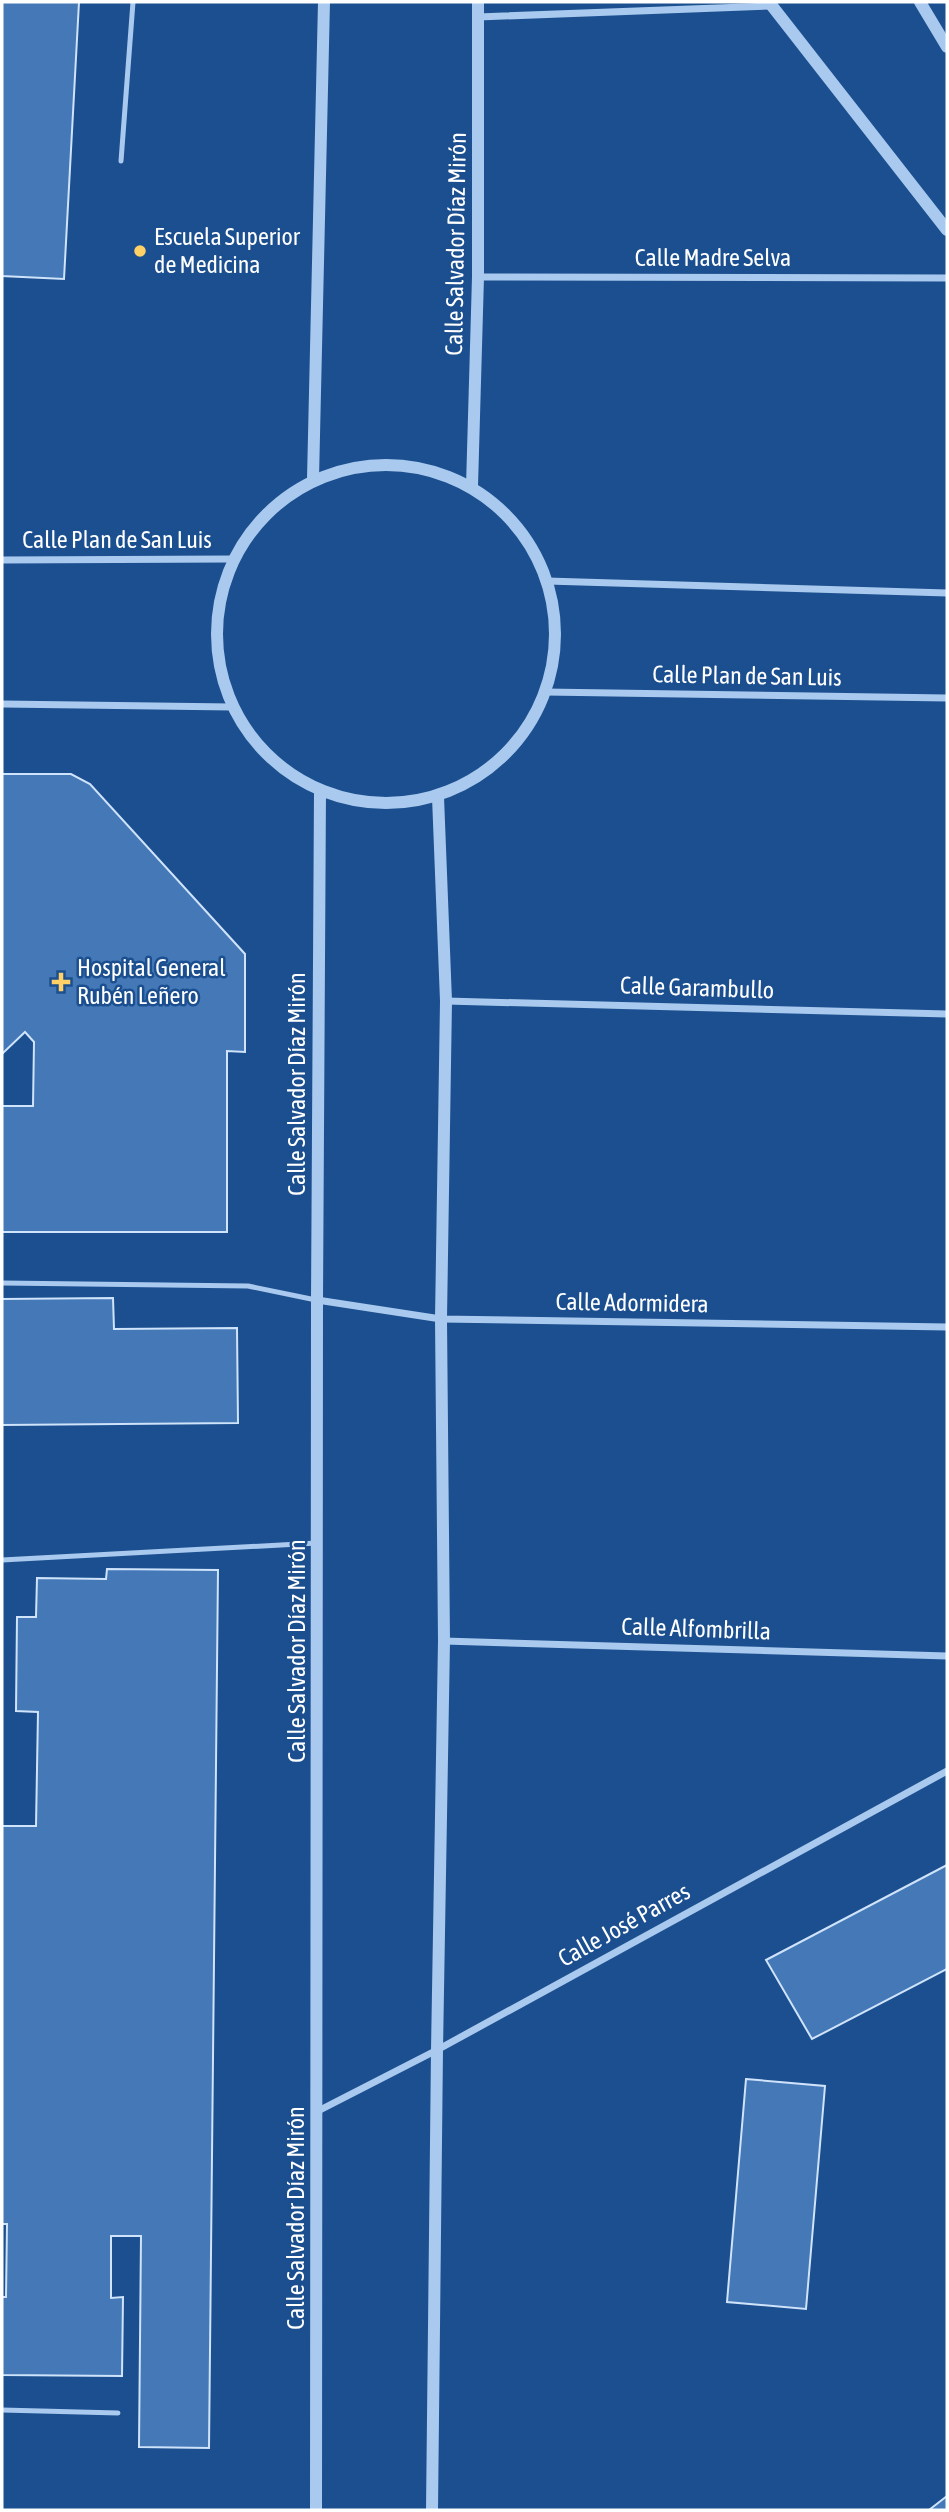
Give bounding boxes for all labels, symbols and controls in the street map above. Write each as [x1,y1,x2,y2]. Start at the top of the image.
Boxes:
street label: Calle Salvador Díaz Mirón [440,132,471,356]
place label: Escuela Superior de Medicina [154,223,301,278]
marker: Escuela Superior de Medicina [132,243,148,259]
street label: Calle Madre Selva [635,244,791,271]
street label: Calle Plan de San Luis [22,526,212,553]
street label: Calle Plan de San Luis [652,660,842,691]
place label: Hospital General Rubén Leñero [77,954,226,1009]
street label: Calle Garambullo [619,971,775,1004]
marker: Hospital General Rubén Leñero [51,972,71,992]
street label: Calle Salvador Díaz Mirón [283,972,310,1196]
street label: Calle Adormidera [555,1288,709,1317]
street label: Calle Salvador Díaz Mirón [283,1539,310,1763]
street label: Calle Alfombrilla [621,1612,771,1645]
street label: Calle José Parres [553,1877,694,1972]
street label: Calle Salvador Díaz Mirón [282,2106,309,2330]

